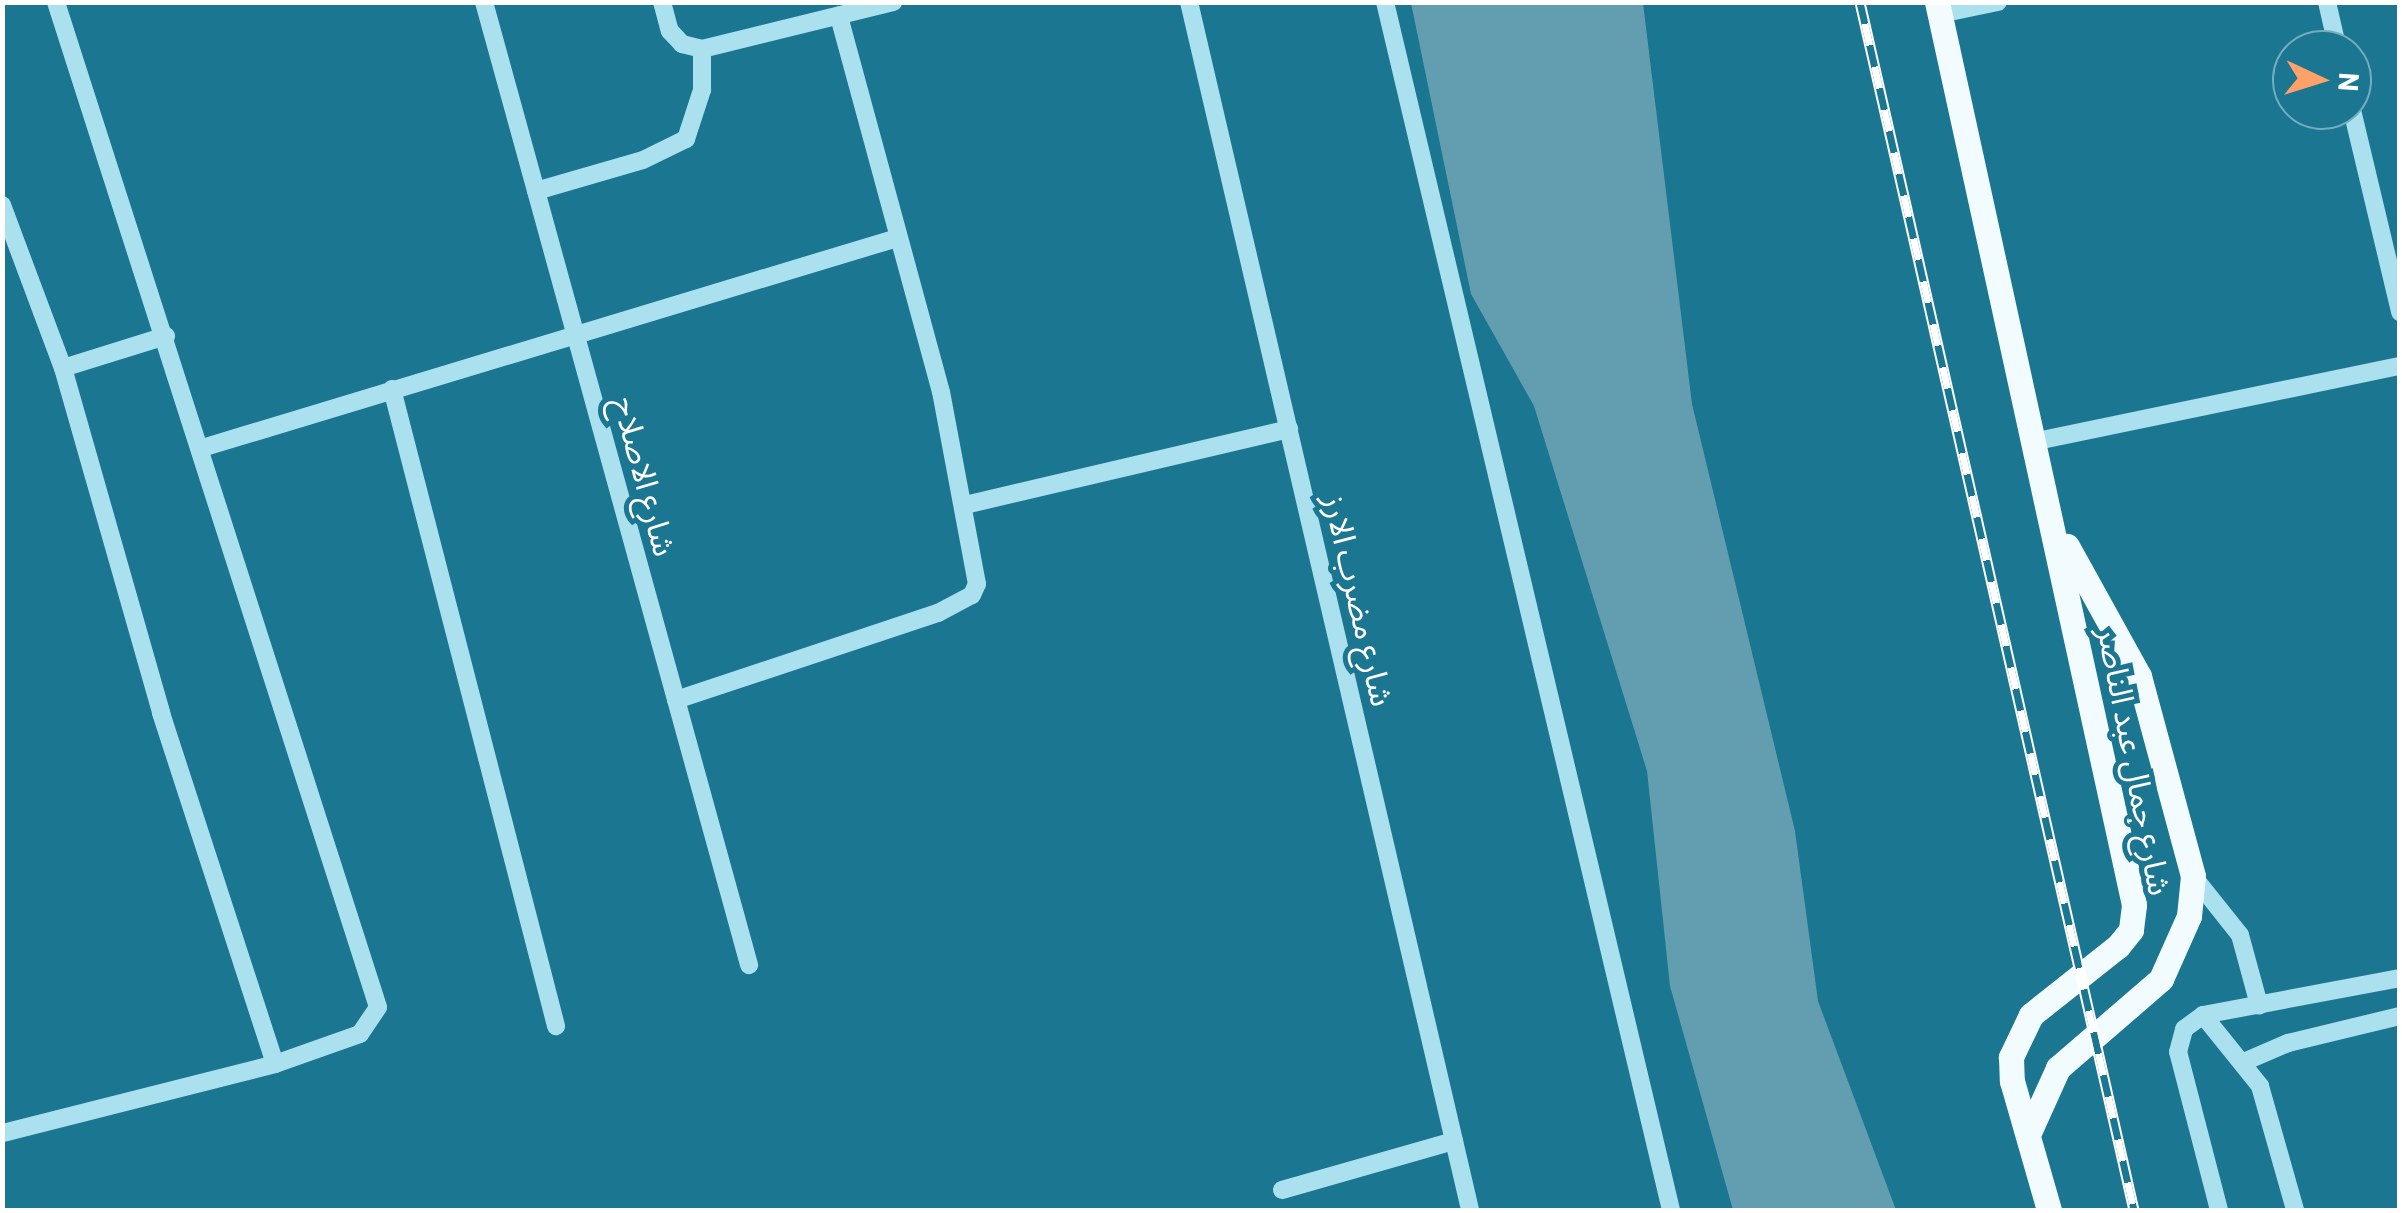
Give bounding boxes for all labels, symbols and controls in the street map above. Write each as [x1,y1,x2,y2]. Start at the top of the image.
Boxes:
north arrow [2272,30,2372,130]
text: N [2332,71,2368,92]
street label: شارع الاصلاح [606,392,686,560]
street label: شارع مضرب الارز [1317,490,1403,710]
street label: شارع جمال عبد الناصر [2091,624,2181,898]

